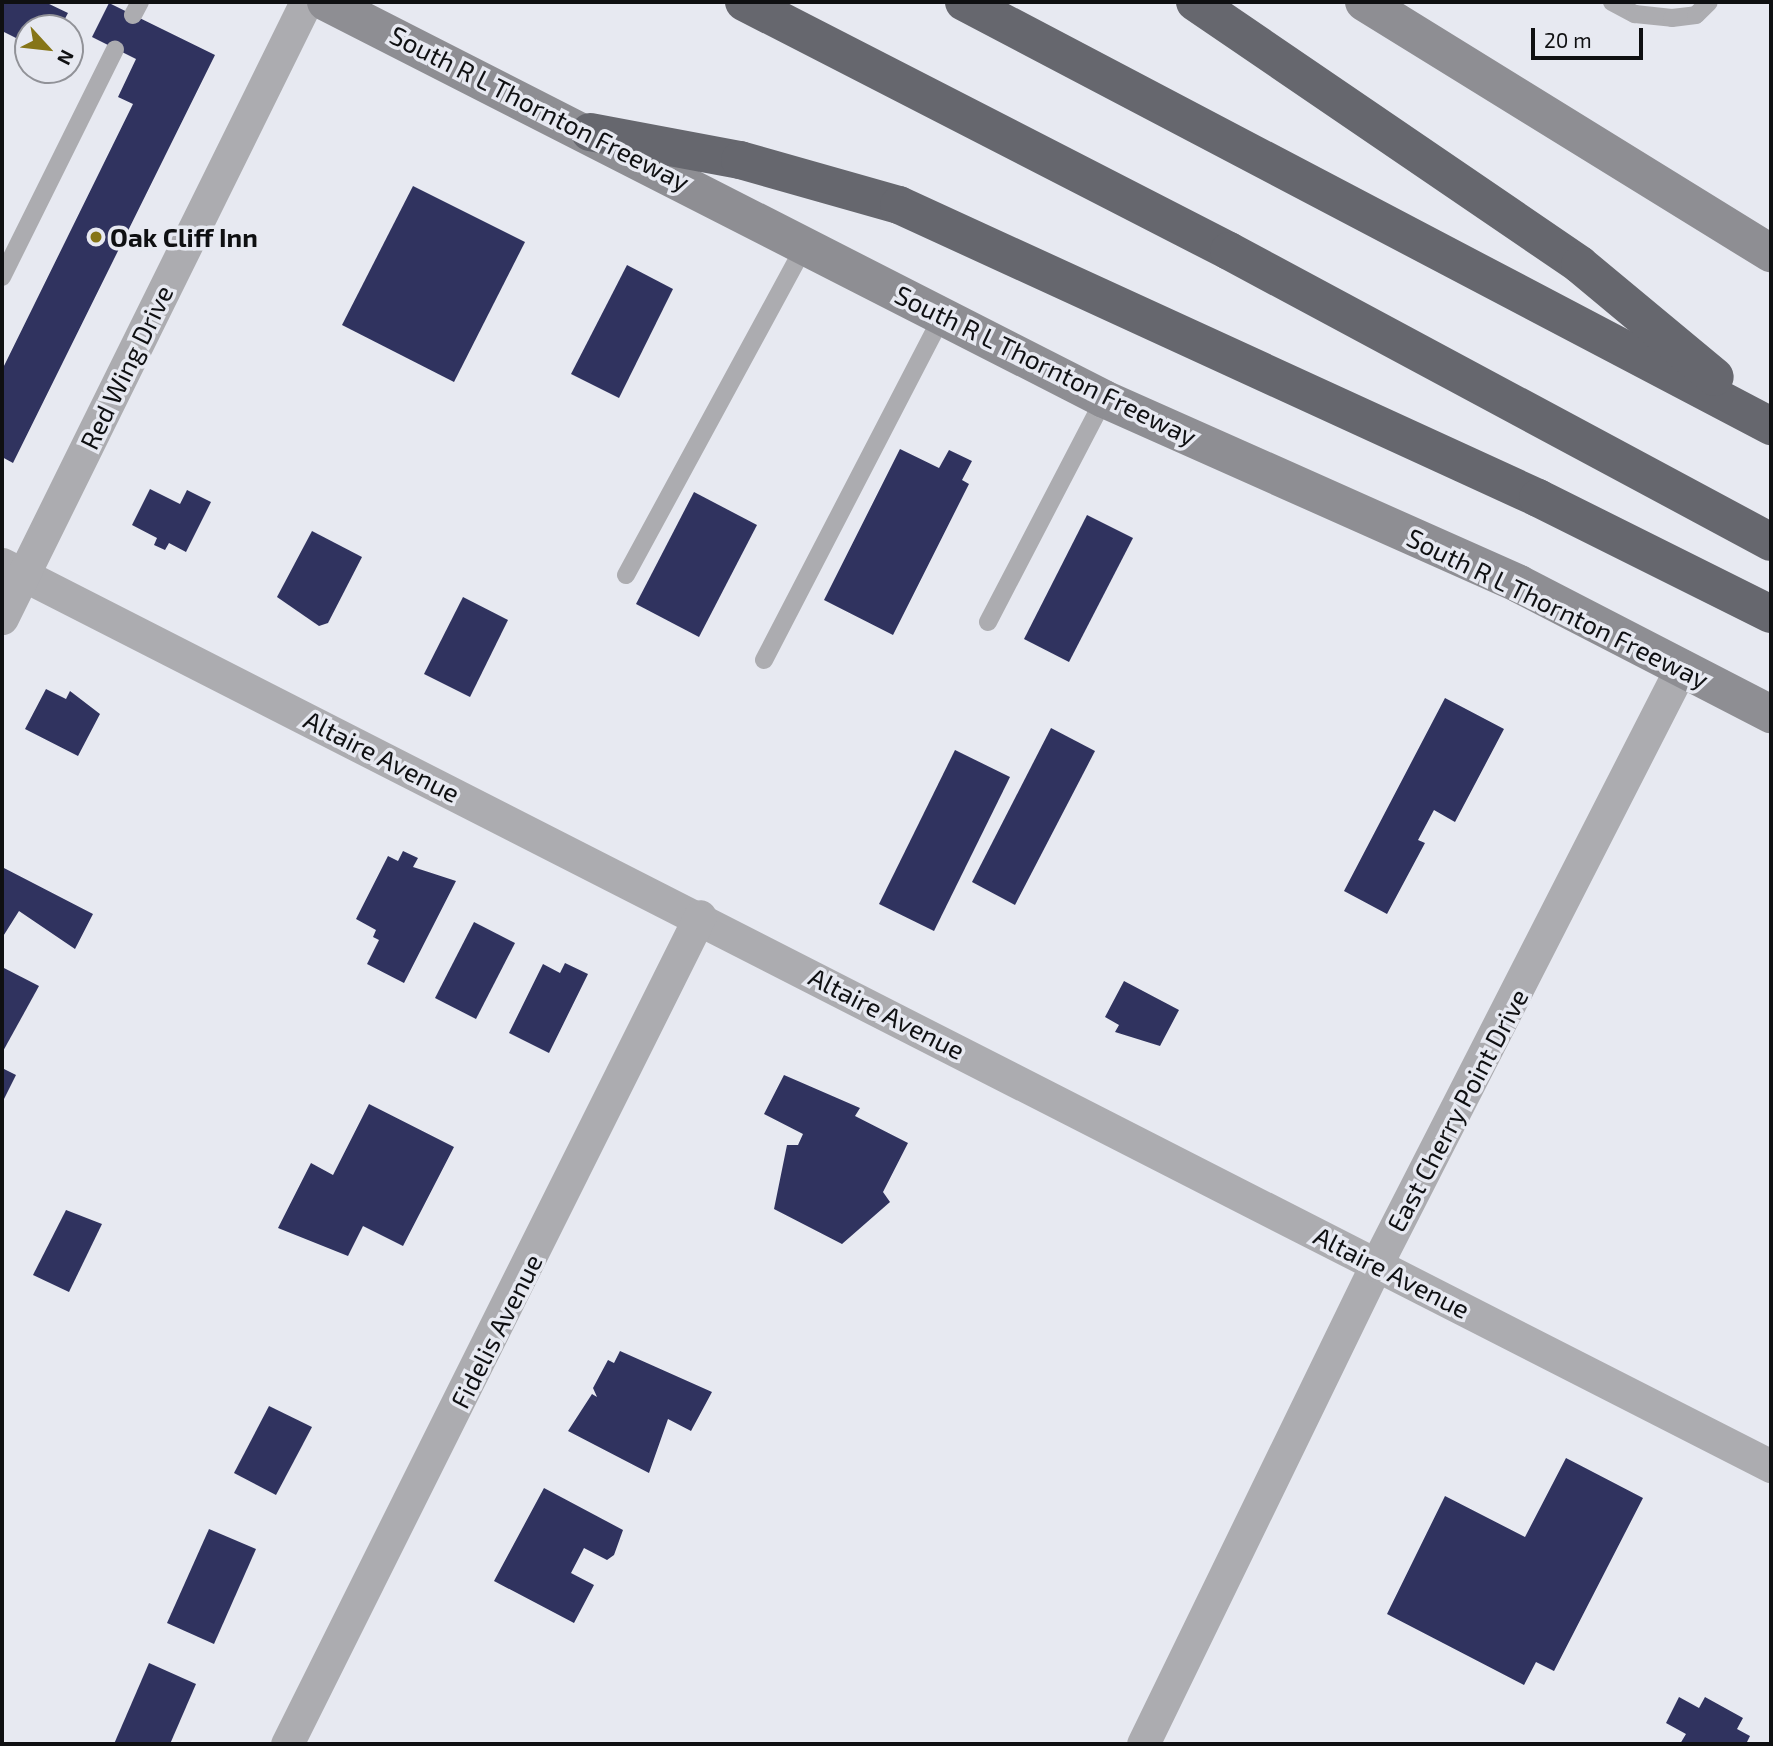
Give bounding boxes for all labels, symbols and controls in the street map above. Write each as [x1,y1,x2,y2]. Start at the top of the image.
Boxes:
north arrow [14,14,84,84]
scale bar [1535,14,1647,58]
street label: South R L Thornton Freeway [385,18,695,198]
text: 20 m [1544,27,1592,52]
text: N [53,47,80,69]
place label: Oak Cliff Inn [110,221,258,253]
marker: Oak Cliff Inn [88,229,104,245]
street label: South R L Thornton Freeway [889,278,1203,452]
street label: Red Wing Drive [73,280,179,454]
street label: South R L Thornton Freeway [1401,521,1715,695]
street label: Altaire Avenue [299,703,465,809]
street label: Altaire Avenue [804,960,970,1066]
street label: East Cherry Point Drive [1380,983,1534,1237]
street label: Altaire Avenue [1309,1219,1475,1325]
street label: Fidelis Avenue [444,1248,548,1414]

